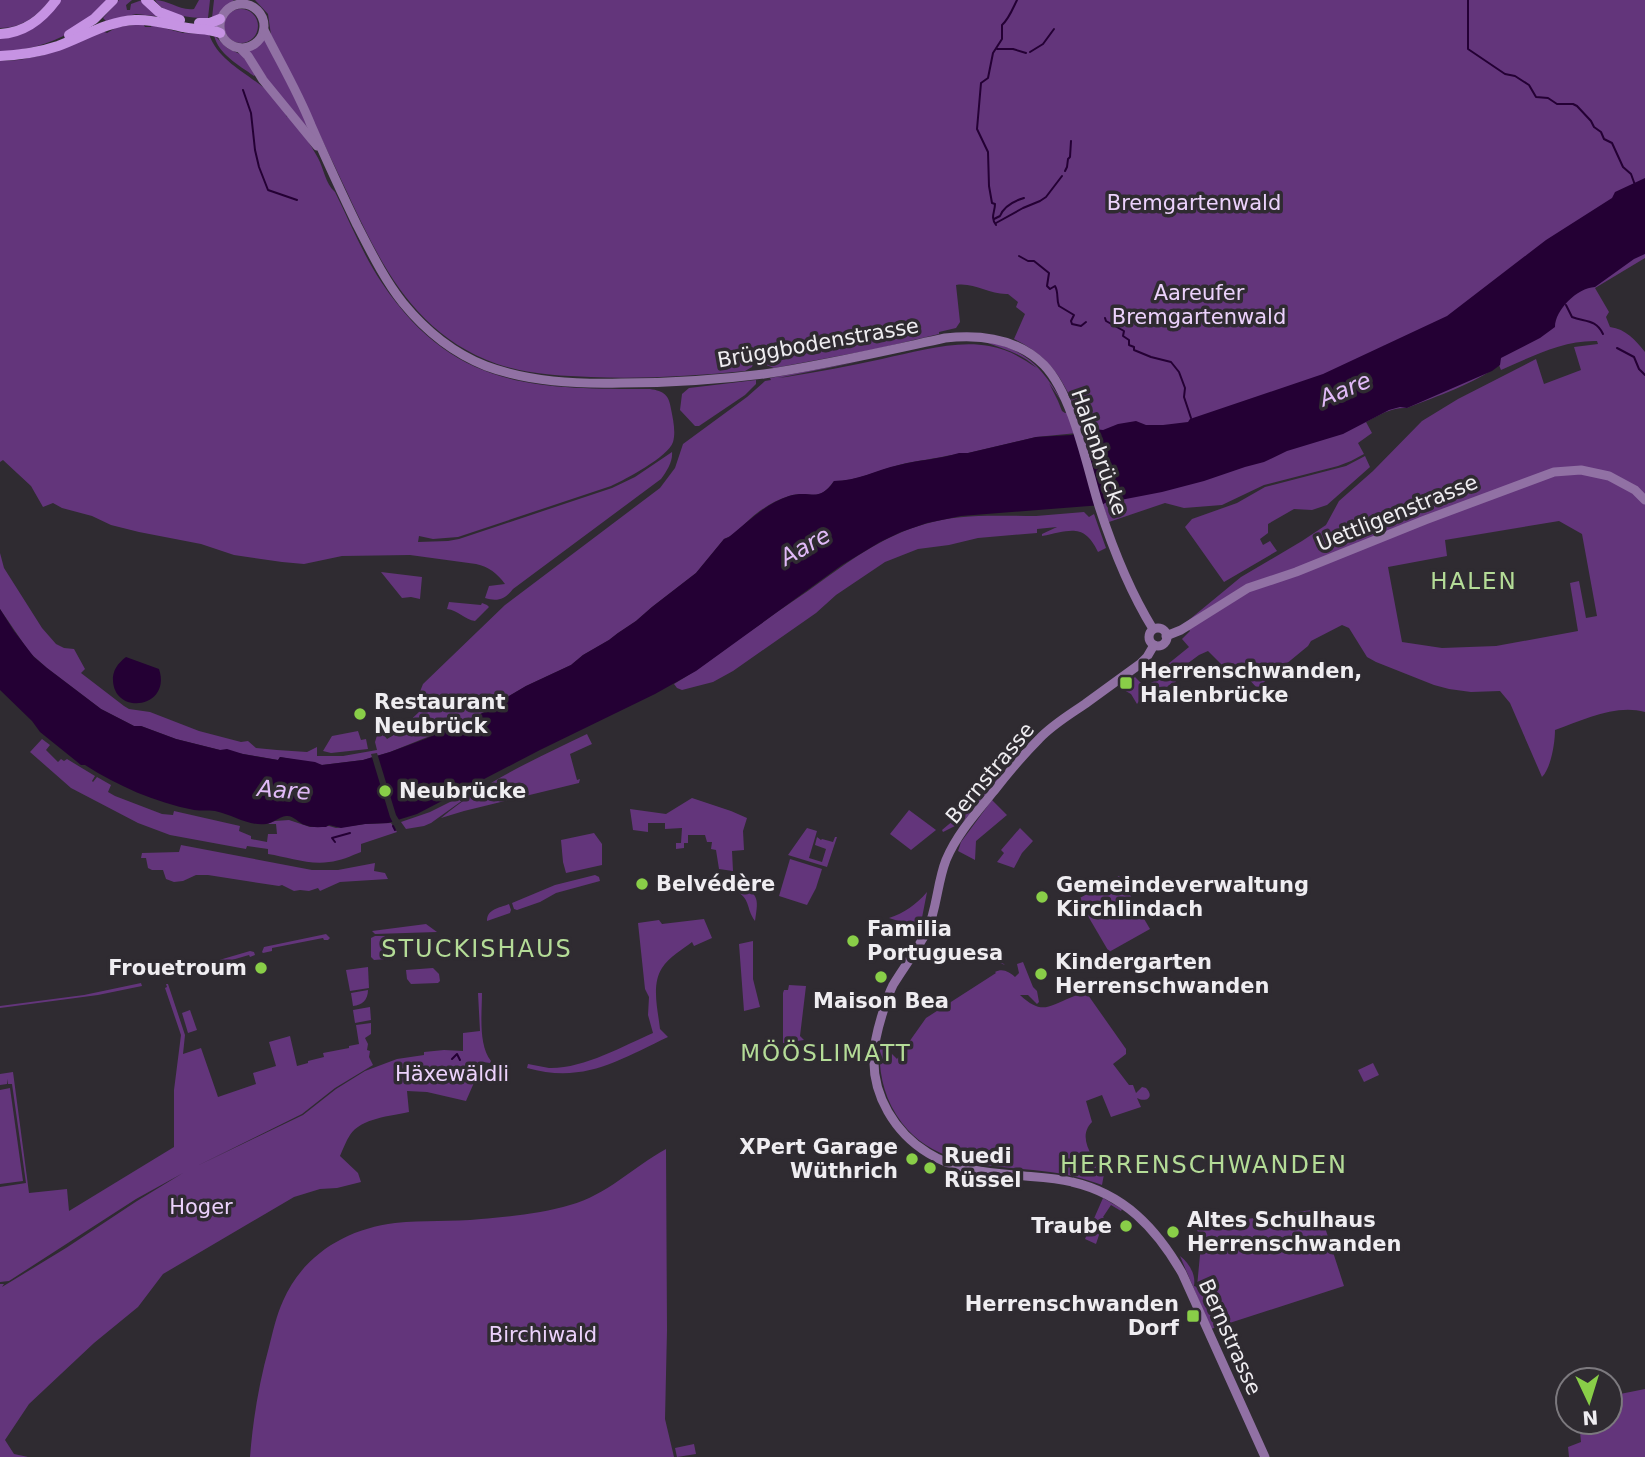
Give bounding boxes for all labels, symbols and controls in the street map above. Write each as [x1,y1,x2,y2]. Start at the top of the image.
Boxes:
park label: Bremgartenwald [1107,191,1281,215]
park label: Aareufer Bremgartenwald [1112,281,1286,329]
street label: Brüggbodenstrasse [715,313,921,373]
water label: Aare [1313,367,1375,412]
street label: Halenbrücke [1066,386,1132,518]
street label: Uettligenstrasse [1313,470,1481,556]
water label: Aare [774,521,835,572]
district label: HALEN [1430,568,1518,594]
place label: Herrenschwanden, Halenbrücke [1140,659,1362,707]
marker: Herrenschwanden, Halenbrücke [1118,675,1134,691]
place label: Restaurant Neubrück [374,690,506,738]
marker: Restaurant Neubrück [352,706,368,722]
street label: Bernstrasse [941,718,1039,828]
water label: Aare [254,775,312,805]
place label: Neubrücke [399,779,526,803]
marker: Neubrücke [377,783,393,799]
place label: Belvédère [656,872,775,896]
place label: Gemeindeverwaltung Kirchlindach [1056,873,1309,921]
marker: Belvédère [634,876,650,892]
marker: Gemeindeverwaltung Kirchlindach [1034,889,1050,905]
place label: Familia Portuguesa [867,917,1003,965]
marker: Familia Portuguesa [845,933,861,949]
district label: STUCKISHAUS [381,935,573,963]
place label: Kindergarten Herrenschwanden [1055,950,1269,998]
place label: Frouetroum [108,956,247,980]
marker: Frouetroum [253,960,269,976]
marker: Kindergarten Herrenschwanden [1033,966,1049,982]
marker: Maison Bea [873,969,889,985]
place label: Maison Bea [813,989,949,1013]
district label: MÖÖSLIMATT [740,1039,912,1066]
park label: Häxewäldli [395,1062,509,1086]
place label: XPert Garage Wüthrich [739,1135,898,1183]
place label: Ruedi Rüssel [944,1144,1022,1192]
marker: XPert Garage Wüthrich [904,1151,920,1167]
district label: HERRENSCHWANDEN [1060,1151,1348,1179]
marker: Ruedi Rüssel [922,1160,938,1176]
park label: Hoger [169,1195,233,1219]
place label: Altes Schulhaus Herrenschwanden [1187,1208,1401,1256]
place label: Traube [1031,1214,1112,1238]
marker: Traube [1118,1218,1134,1234]
marker: Altes Schulhaus Herrenschwanden [1165,1224,1181,1240]
street label: Bernstrasse [1194,1275,1266,1399]
place label: Herrenschwanden Dorf [965,1292,1180,1340]
marker: Herrenschwanden Dorf [1185,1308,1201,1324]
park label: Birchiwald [489,1323,597,1347]
north arrow [1554,1366,1624,1436]
text: N [1581,1406,1599,1429]

